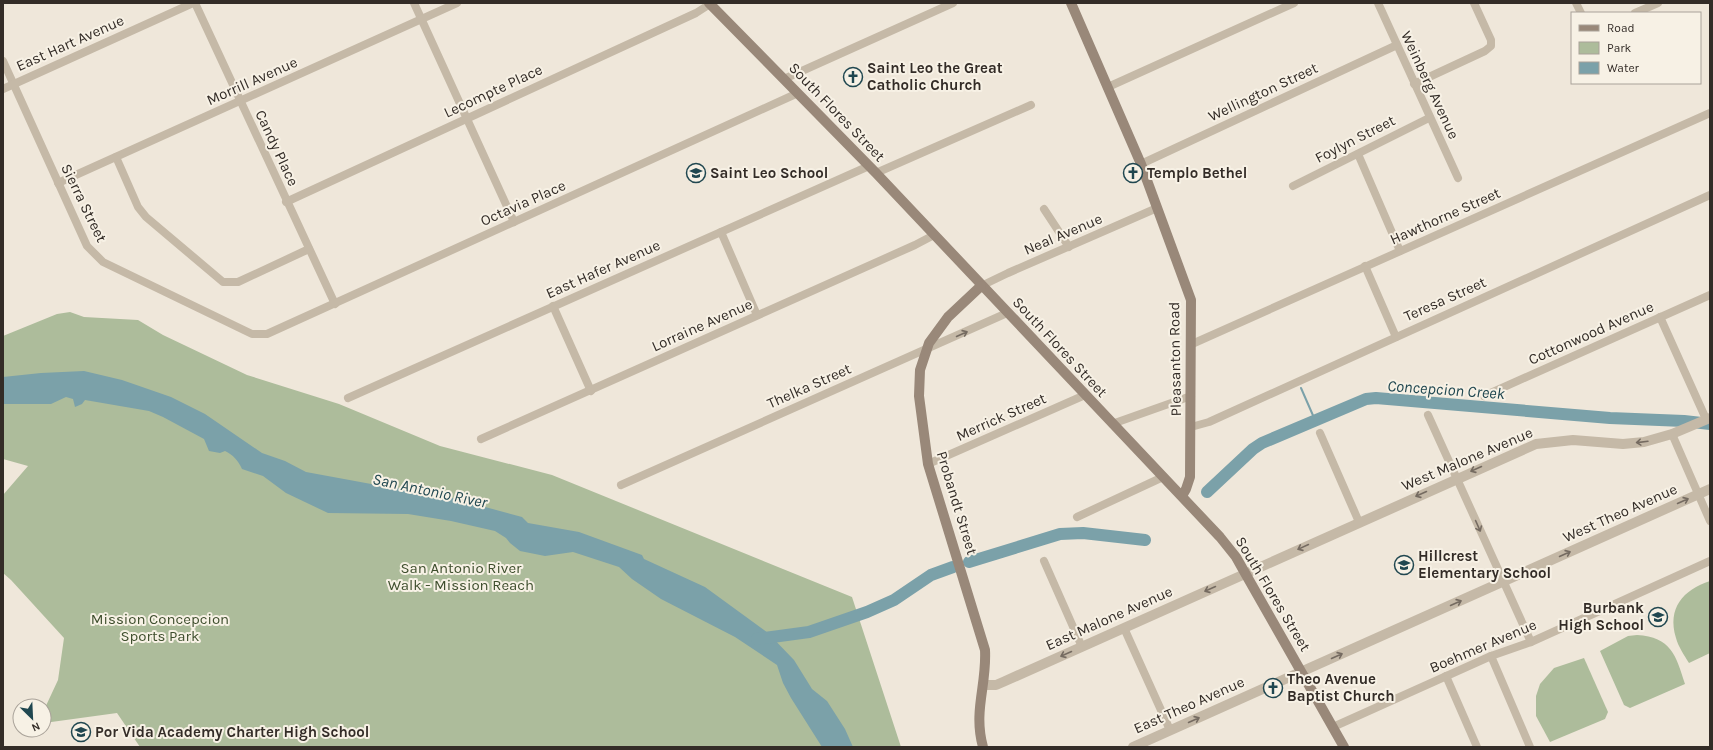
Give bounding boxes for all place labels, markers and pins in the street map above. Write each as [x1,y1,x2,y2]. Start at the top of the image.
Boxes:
place label: Saint Leo the Great Catholic Church [867,59,1003,94]
church icon: Saint Leo the Great Catholic Church [842,66,864,88]
school or university icon: Saint Leo School [685,162,707,184]
church icon: Templo Bethel [1122,162,1144,184]
place label: Saint Leo School [710,164,828,182]
place label: Templo Bethel [1147,164,1247,182]
place label: Hillcrest Elementary School [1418,547,1551,582]
school or university icon: Hillcrest Elementary School [1393,554,1415,576]
place label: Burbank High School [1558,599,1644,634]
school or university icon: Burbank High School [1647,606,1669,628]
place label: Theo Avenue Baptist Church [1287,670,1395,705]
church icon: Theo Avenue Baptist Church [1262,677,1284,699]
school or university icon: Por Vida Academy Charter High School [70,721,92,743]
place label: Por Vida Academy Charter High School [95,723,369,741]

